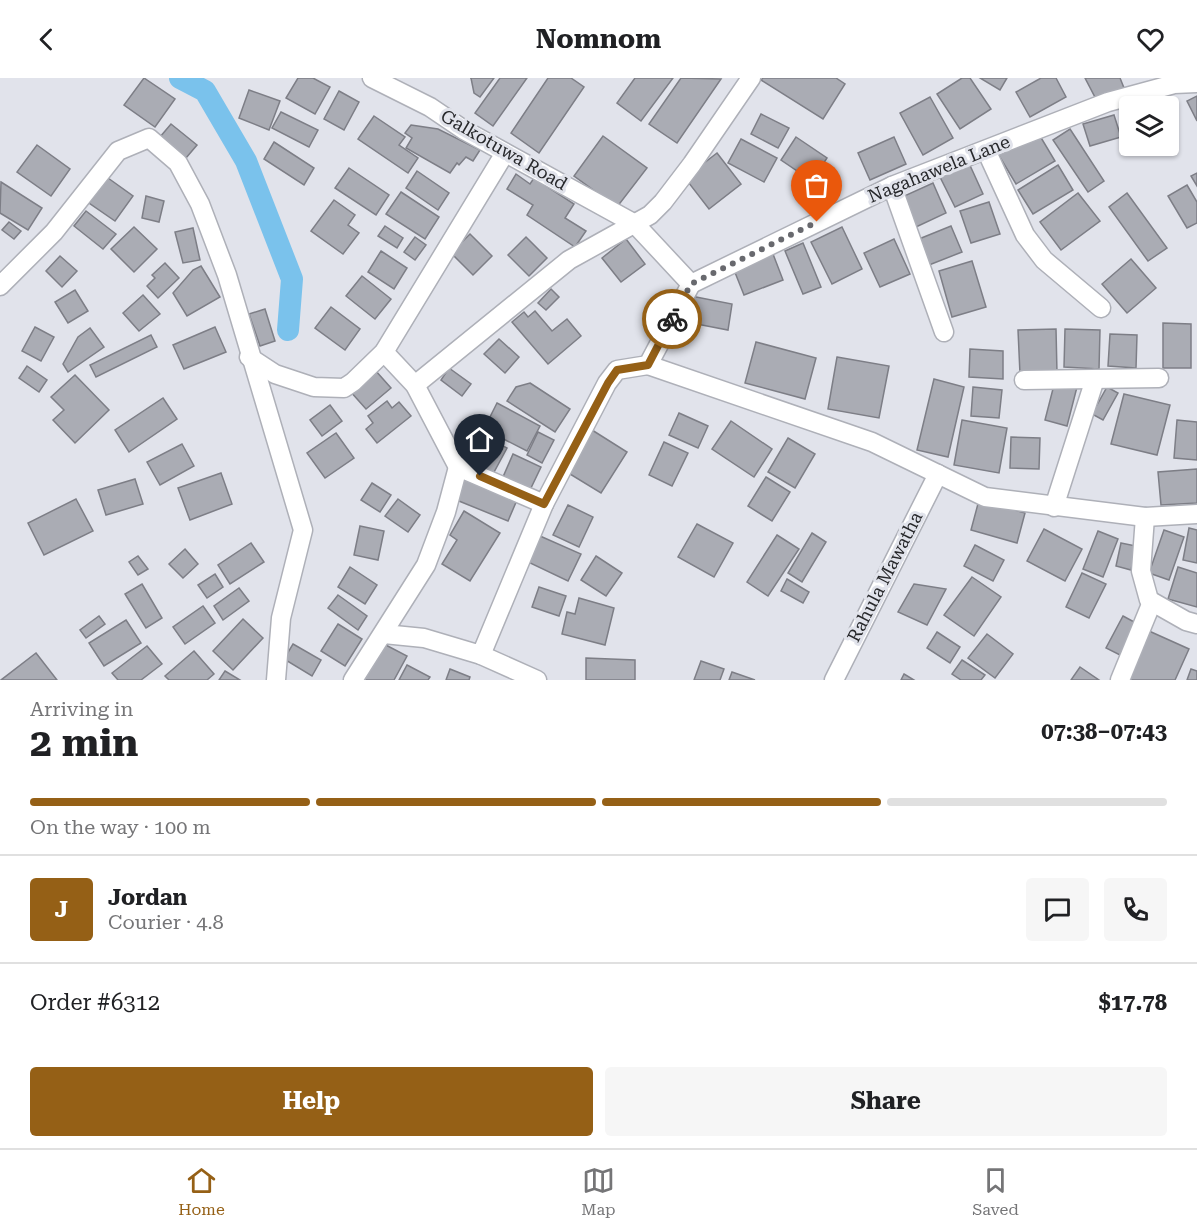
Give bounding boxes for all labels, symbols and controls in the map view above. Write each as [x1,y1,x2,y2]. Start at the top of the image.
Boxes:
icon: back [30,23,63,56]
text: Nomnom [536,23,661,55]
icon: heart [1134,23,1167,56]
map controls [1119,96,1179,156]
button: layers [1119,96,1179,156]
street label: Galkotuwa Road [437,105,572,195]
street label: Nagahawela Lane [865,130,1013,207]
pin [791,160,842,222]
icon: bag [800,169,833,202]
courier [642,289,702,349]
icon: bike [656,303,689,336]
pin [454,414,505,476]
icon: home [463,423,496,456]
street label: Rahula Mawatha [843,508,927,645]
text: Arriving in [30,697,133,721]
text: 07:38–07:43 [1041,719,1167,744]
text: 2 min [30,720,138,766]
text: On the way · 100 m [30,815,211,839]
button: chat [1026,878,1089,941]
button: phone [1104,878,1167,941]
text: Jordan [108,885,187,910]
text: J [55,897,68,922]
text: Courier · 4.8 [108,910,224,934]
text: Order #6312 [30,990,160,1015]
text: $17.78 [1098,990,1167,1015]
button: Help [30,1067,593,1136]
button: Share [605,1067,1167,1136]
tab: Home [178,1164,225,1219]
tab: Map [581,1164,616,1219]
tab: Saved [972,1164,1019,1219]

